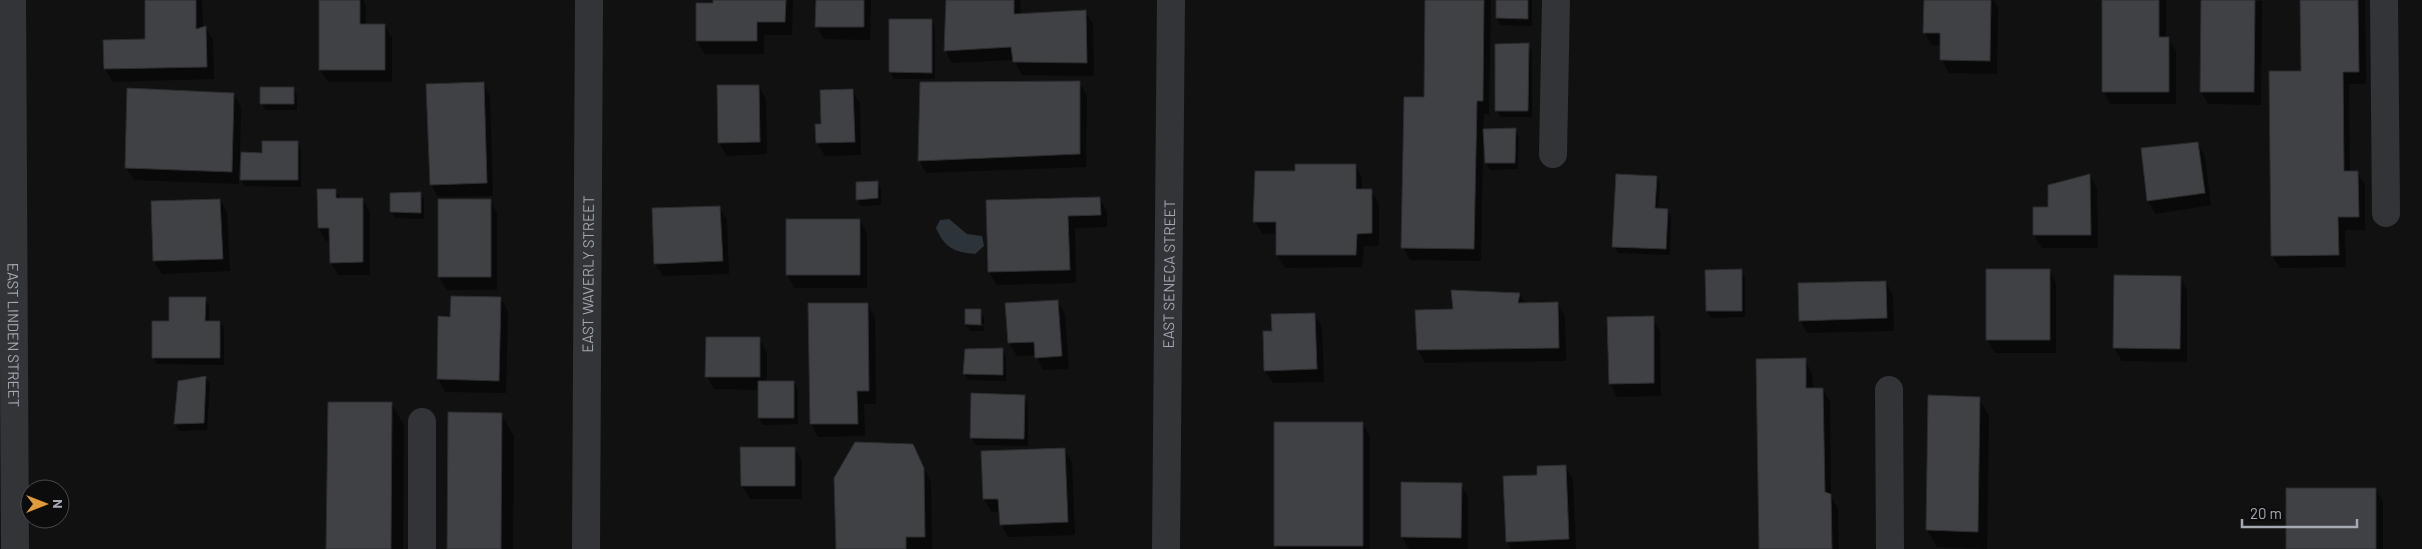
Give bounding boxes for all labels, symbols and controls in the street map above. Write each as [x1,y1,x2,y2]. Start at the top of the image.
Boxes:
street label: EAST WAVERLY STREET [578,195,597,353]
street label: EAST SENECA STREET [1159,200,1178,348]
street label: EAST LINDEN STREET [4,263,23,407]
north arrow [20,479,70,529]
scale bar [2242,496,2357,528]
text: N [50,499,67,509]
text: 20 m [2250,504,2282,522]

